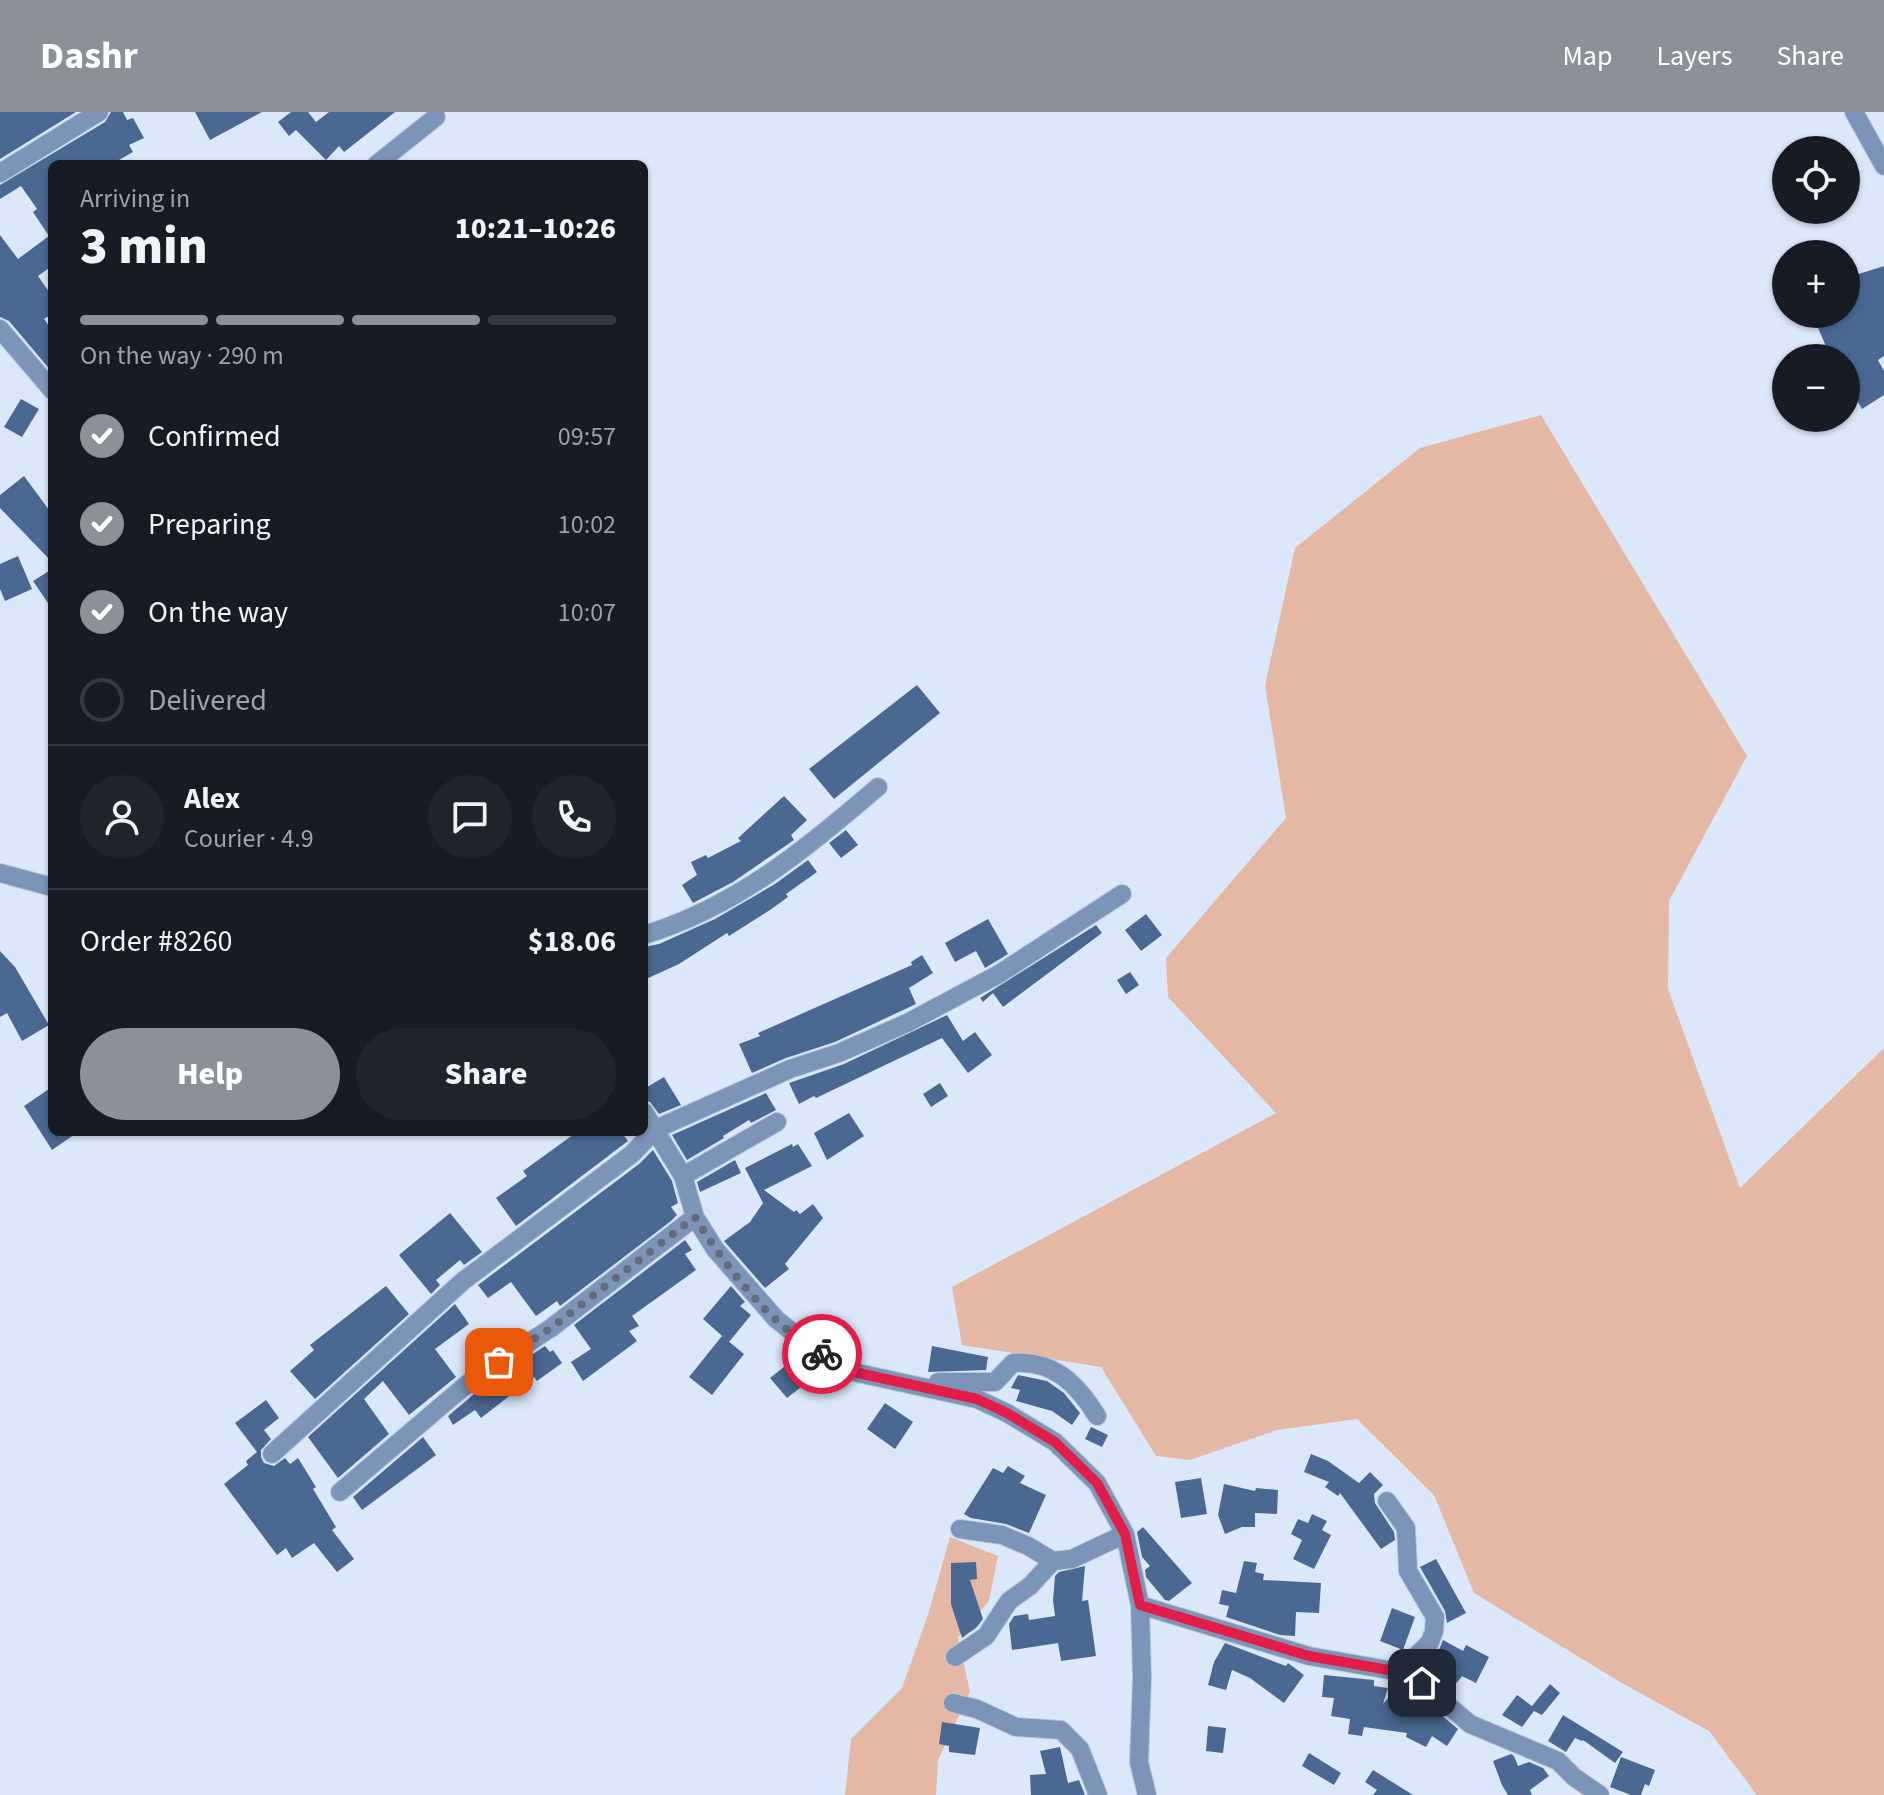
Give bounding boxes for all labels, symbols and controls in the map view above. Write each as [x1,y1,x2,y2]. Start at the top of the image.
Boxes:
text: Dashr [40,29,138,83]
text: Map [1562,36,1612,76]
text: Layers [1656,36,1732,76]
text: Share [1776,36,1844,76]
map controls [1772,136,1860,432]
button: locate [1772,136,1860,224]
text: Arriving in [80,180,190,217]
text: 10:21–10:26 [455,207,616,250]
text: 3 min [80,210,208,284]
button: + [1772,240,1860,328]
text: On the way · 290 m [80,337,284,374]
button: − [1772,344,1860,432]
icon: check [80,414,124,458]
text: Confirmed [148,415,281,458]
text: 09:57 [558,418,616,455]
icon: check [80,502,124,546]
text: Preparing [148,503,271,546]
text: 10:02 [558,506,616,543]
icon: check [80,590,124,634]
text: On the way [148,591,288,634]
text: 10:07 [558,594,616,631]
text: Delivered [148,679,267,722]
button: person [80,775,164,859]
button: chat [428,775,512,859]
button: phone [532,775,616,859]
text: Alex [184,777,240,820]
text: Courier · 4.9 [184,820,314,857]
text: Order #8260 [80,920,233,963]
text: $18.06 [528,920,616,963]
button: Help [80,1028,340,1120]
button: Share [356,1028,616,1120]
courier [782,1314,862,1394]
pin [465,1328,533,1396]
icon: bike [800,1332,844,1376]
icon: bag [477,1340,521,1384]
pin [1388,1649,1456,1717]
icon: home [1400,1661,1444,1705]

